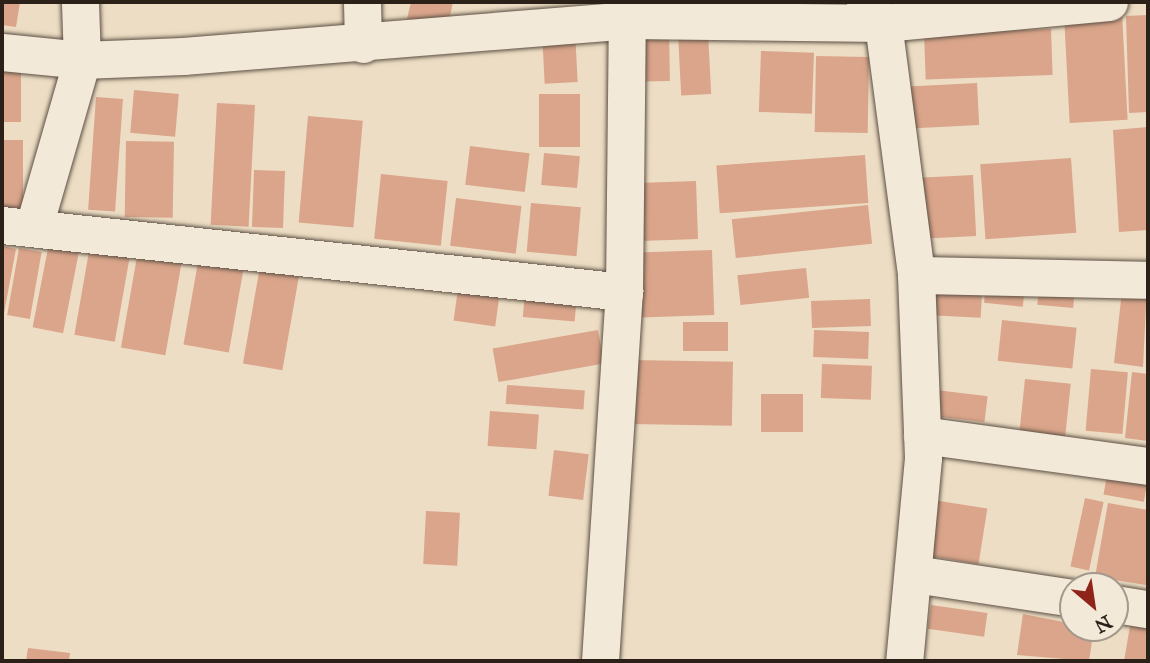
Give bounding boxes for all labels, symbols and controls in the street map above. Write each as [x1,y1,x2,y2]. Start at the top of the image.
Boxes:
north arrow [1059,572,1129,642]
text: N [1091,610,1116,638]

